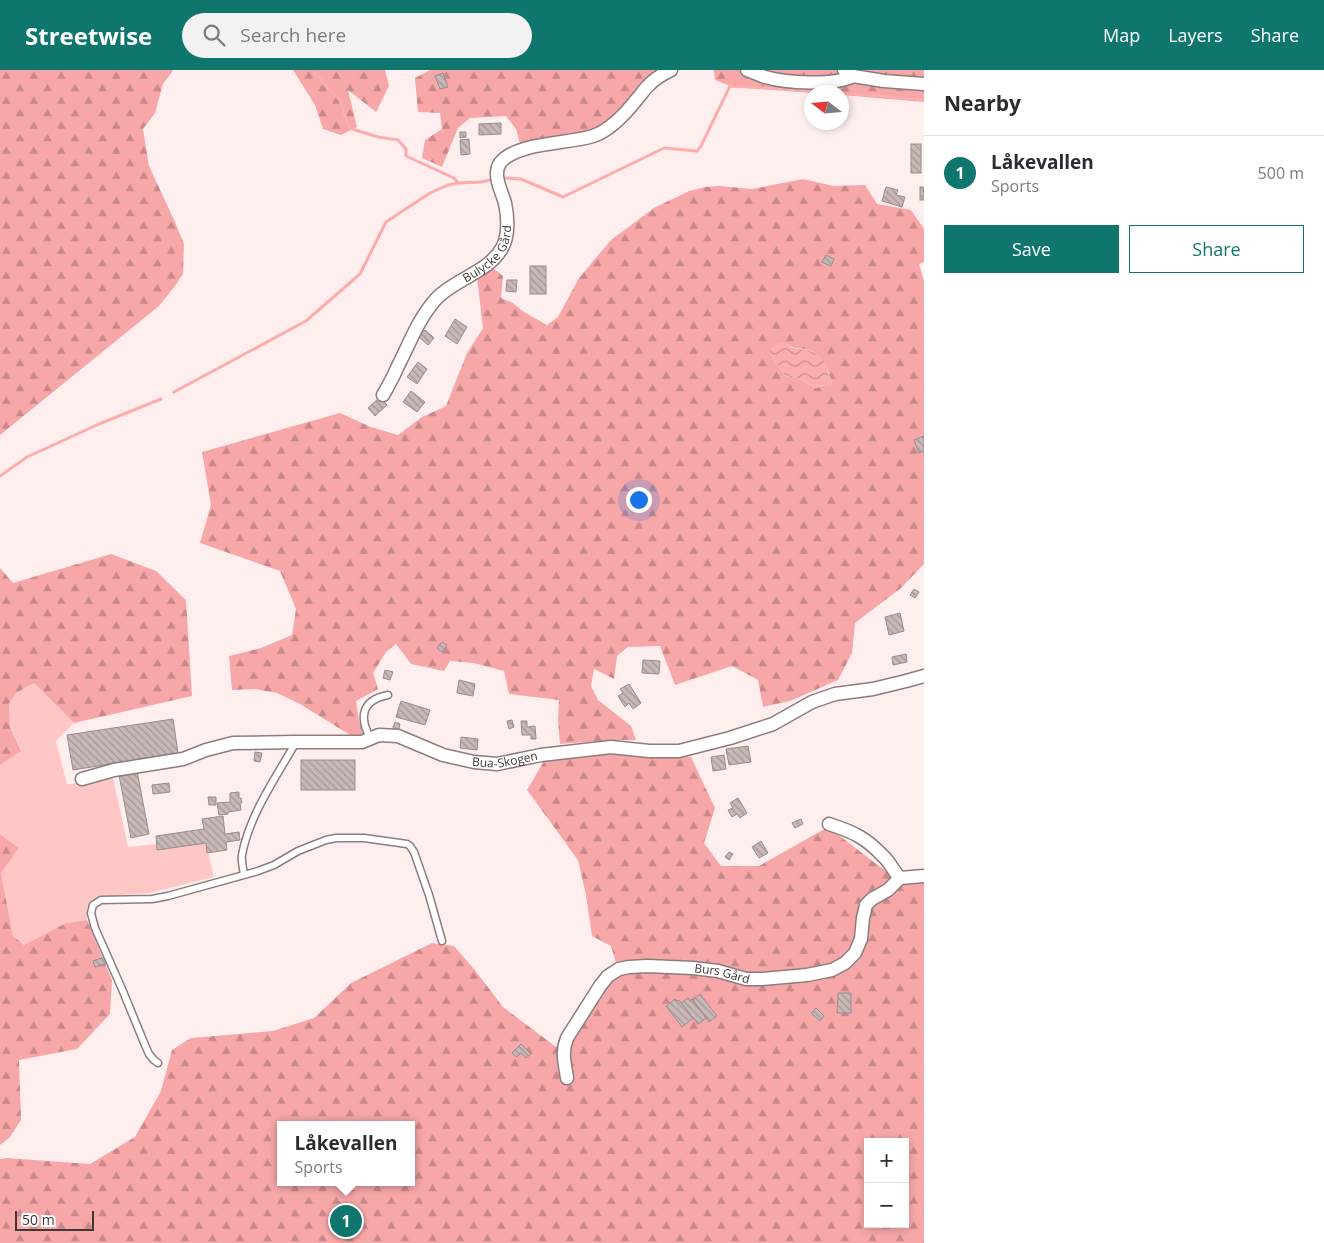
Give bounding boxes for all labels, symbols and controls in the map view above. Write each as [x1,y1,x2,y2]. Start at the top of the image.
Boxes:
search box [182,13,532,58]
text: Streetwise [25,19,152,52]
icon: search [200,21,228,49]
text: Search here [240,22,346,48]
text: Map [1103,23,1140,47]
text: Layers [1168,23,1223,47]
text: Share [1251,23,1299,47]
north arrow [804,85,849,130]
text: Nearby [944,89,1021,117]
text: Låkevallen [991,149,1094,175]
text: 1 [955,162,965,184]
text: 500 m [1258,162,1304,184]
text: Sports [991,175,1039,197]
street label: Bulycke Gård [459,225,515,286]
button: Save [944,225,1119,273]
button: Share [1129,225,1304,273]
your location [626,487,652,513]
street label: Bua-Skogen [471,747,539,772]
street label: Burs Gård [693,959,752,988]
popup [277,1121,415,1186]
text: Låkevallen [295,1130,397,1156]
map controls [864,1138,909,1228]
button: + [864,1138,909,1183]
text: Sports [295,1156,343,1178]
button: − [864,1183,909,1228]
pin: 1 [330,1202,362,1240]
scale bar [15,1208,94,1231]
text: 50 m [22,1210,55,1229]

